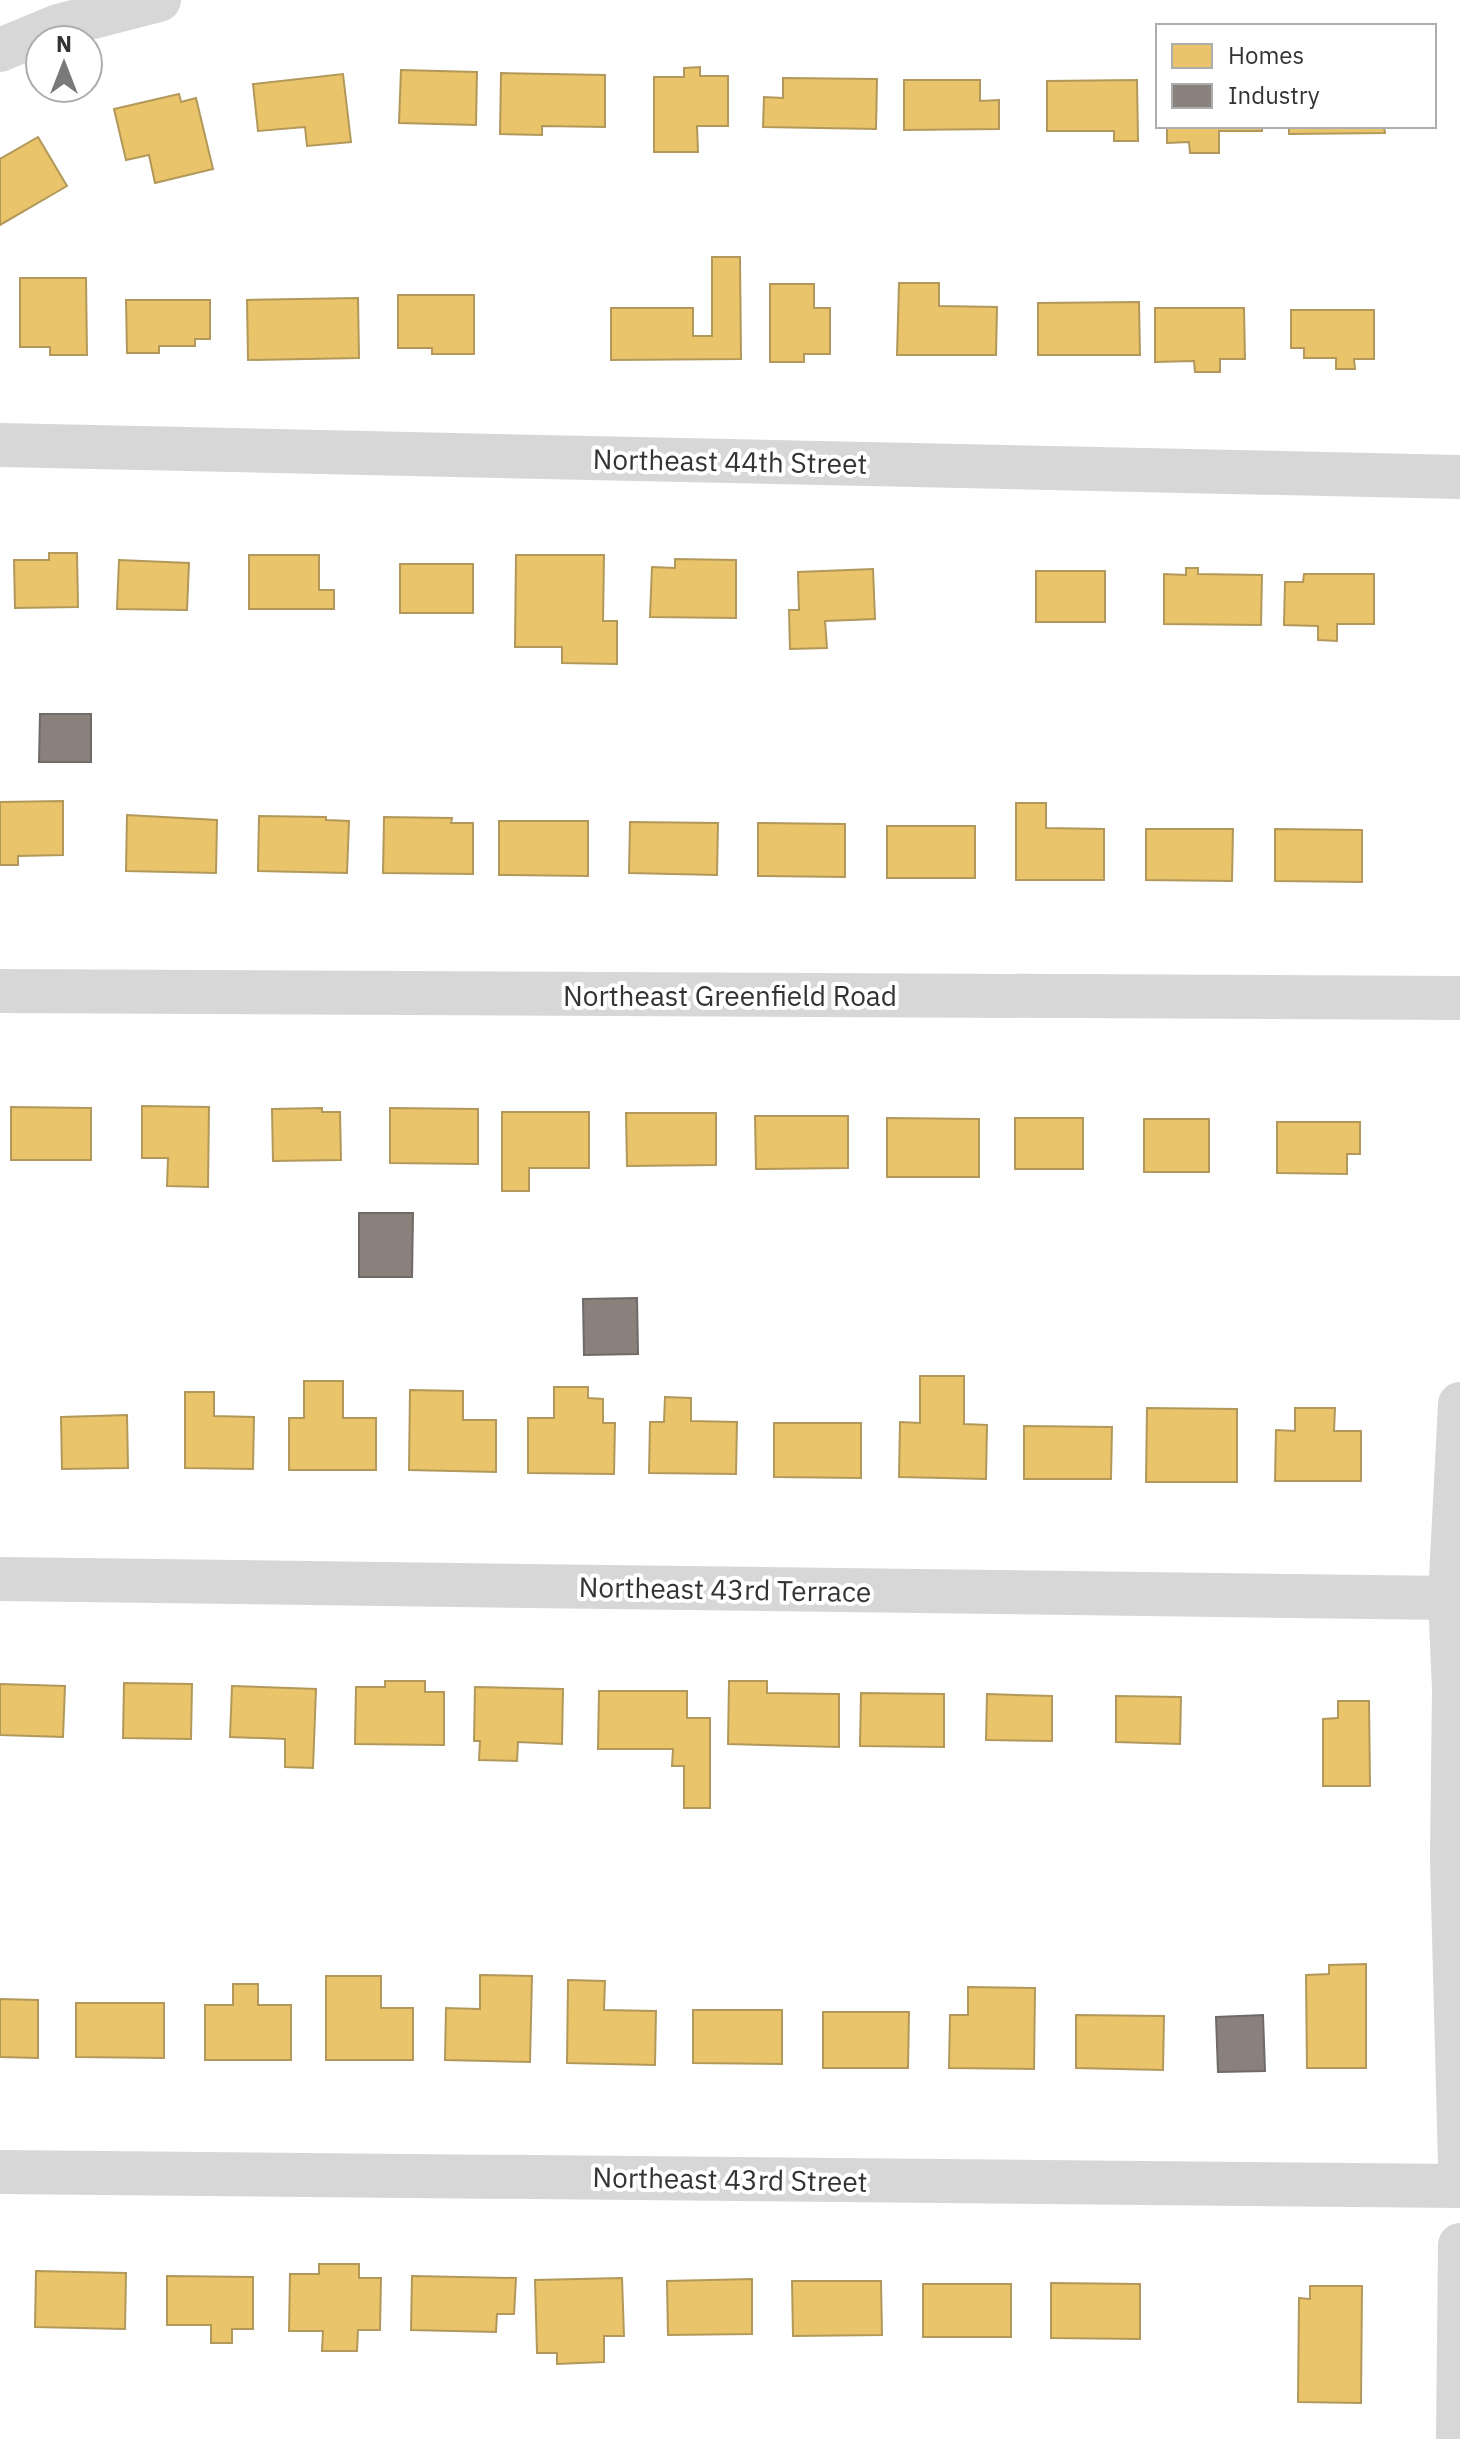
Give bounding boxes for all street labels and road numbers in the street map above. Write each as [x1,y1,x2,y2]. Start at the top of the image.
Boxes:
street label: Northeast 44th Street [592,440,868,482]
street label: Northeast Greenfield Road [563,977,897,1014]
street label: Northeast 43rd Terrace [578,1568,872,1610]
street label: Northeast 43rd Street [592,2158,868,2200]

